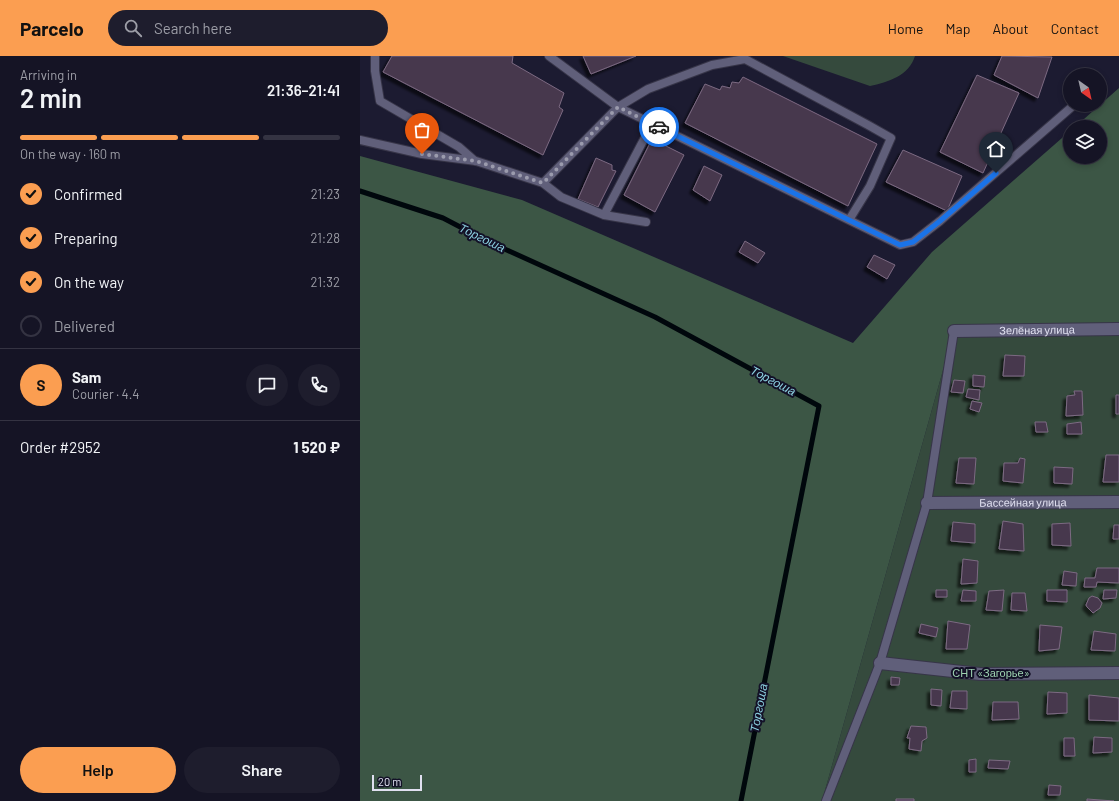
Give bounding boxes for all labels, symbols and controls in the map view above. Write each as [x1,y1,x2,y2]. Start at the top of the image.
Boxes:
search box [108,10,388,46]
text: Parcelo [20,17,84,40]
icon: search [122,17,144,39]
text: Search here [154,19,232,37]
text: Home [888,20,924,37]
text: Map [946,20,970,37]
text: About [992,20,1029,37]
text: Contact [1051,20,1099,37]
text: Arriving in [20,67,77,83]
north arrow [1063,68,1107,112]
map controls [1063,68,1107,164]
text: 21:36–21:41 [267,81,340,99]
text: 2 min [20,82,82,113]
courier [639,107,679,147]
pin [405,113,439,154]
icon: car [648,116,670,138]
icon: bag [411,119,433,141]
button: layers [1063,120,1107,164]
pin [979,132,1013,173]
icon: home [985,138,1007,160]
text: On the way · 160 m [20,146,121,162]
icon: check [20,183,42,205]
text: Confirmed [54,185,122,203]
text: 21:23 [311,186,340,202]
water label: Торгоша [457,220,508,255]
icon: check [20,227,42,249]
text: Preparing [54,229,118,247]
text: 21:28 [311,230,340,246]
icon: check [20,271,42,293]
text: On the way [54,273,124,291]
text: 21:32 [311,274,340,290]
text: Delivered [54,317,115,335]
street label: Зелёная улица [999,323,1076,336]
water label: Торгоша [748,362,799,399]
button: chat [246,364,288,406]
button: phone [298,364,340,406]
text: Sam [72,368,101,386]
text: S [37,376,45,394]
text: Courier · 4.4 [72,386,140,402]
text: Order #2952 [20,438,101,456]
text: 1 520 ₽ [293,438,340,456]
street label: Бассейная улица [979,495,1068,509]
park label: СНТ «Загорье» [952,666,1030,679]
water label: Торгоша [746,682,771,734]
button: Help [20,747,176,793]
button: Share [184,747,340,793]
scale bar [372,773,422,792]
text: 20 m [378,775,401,788]

